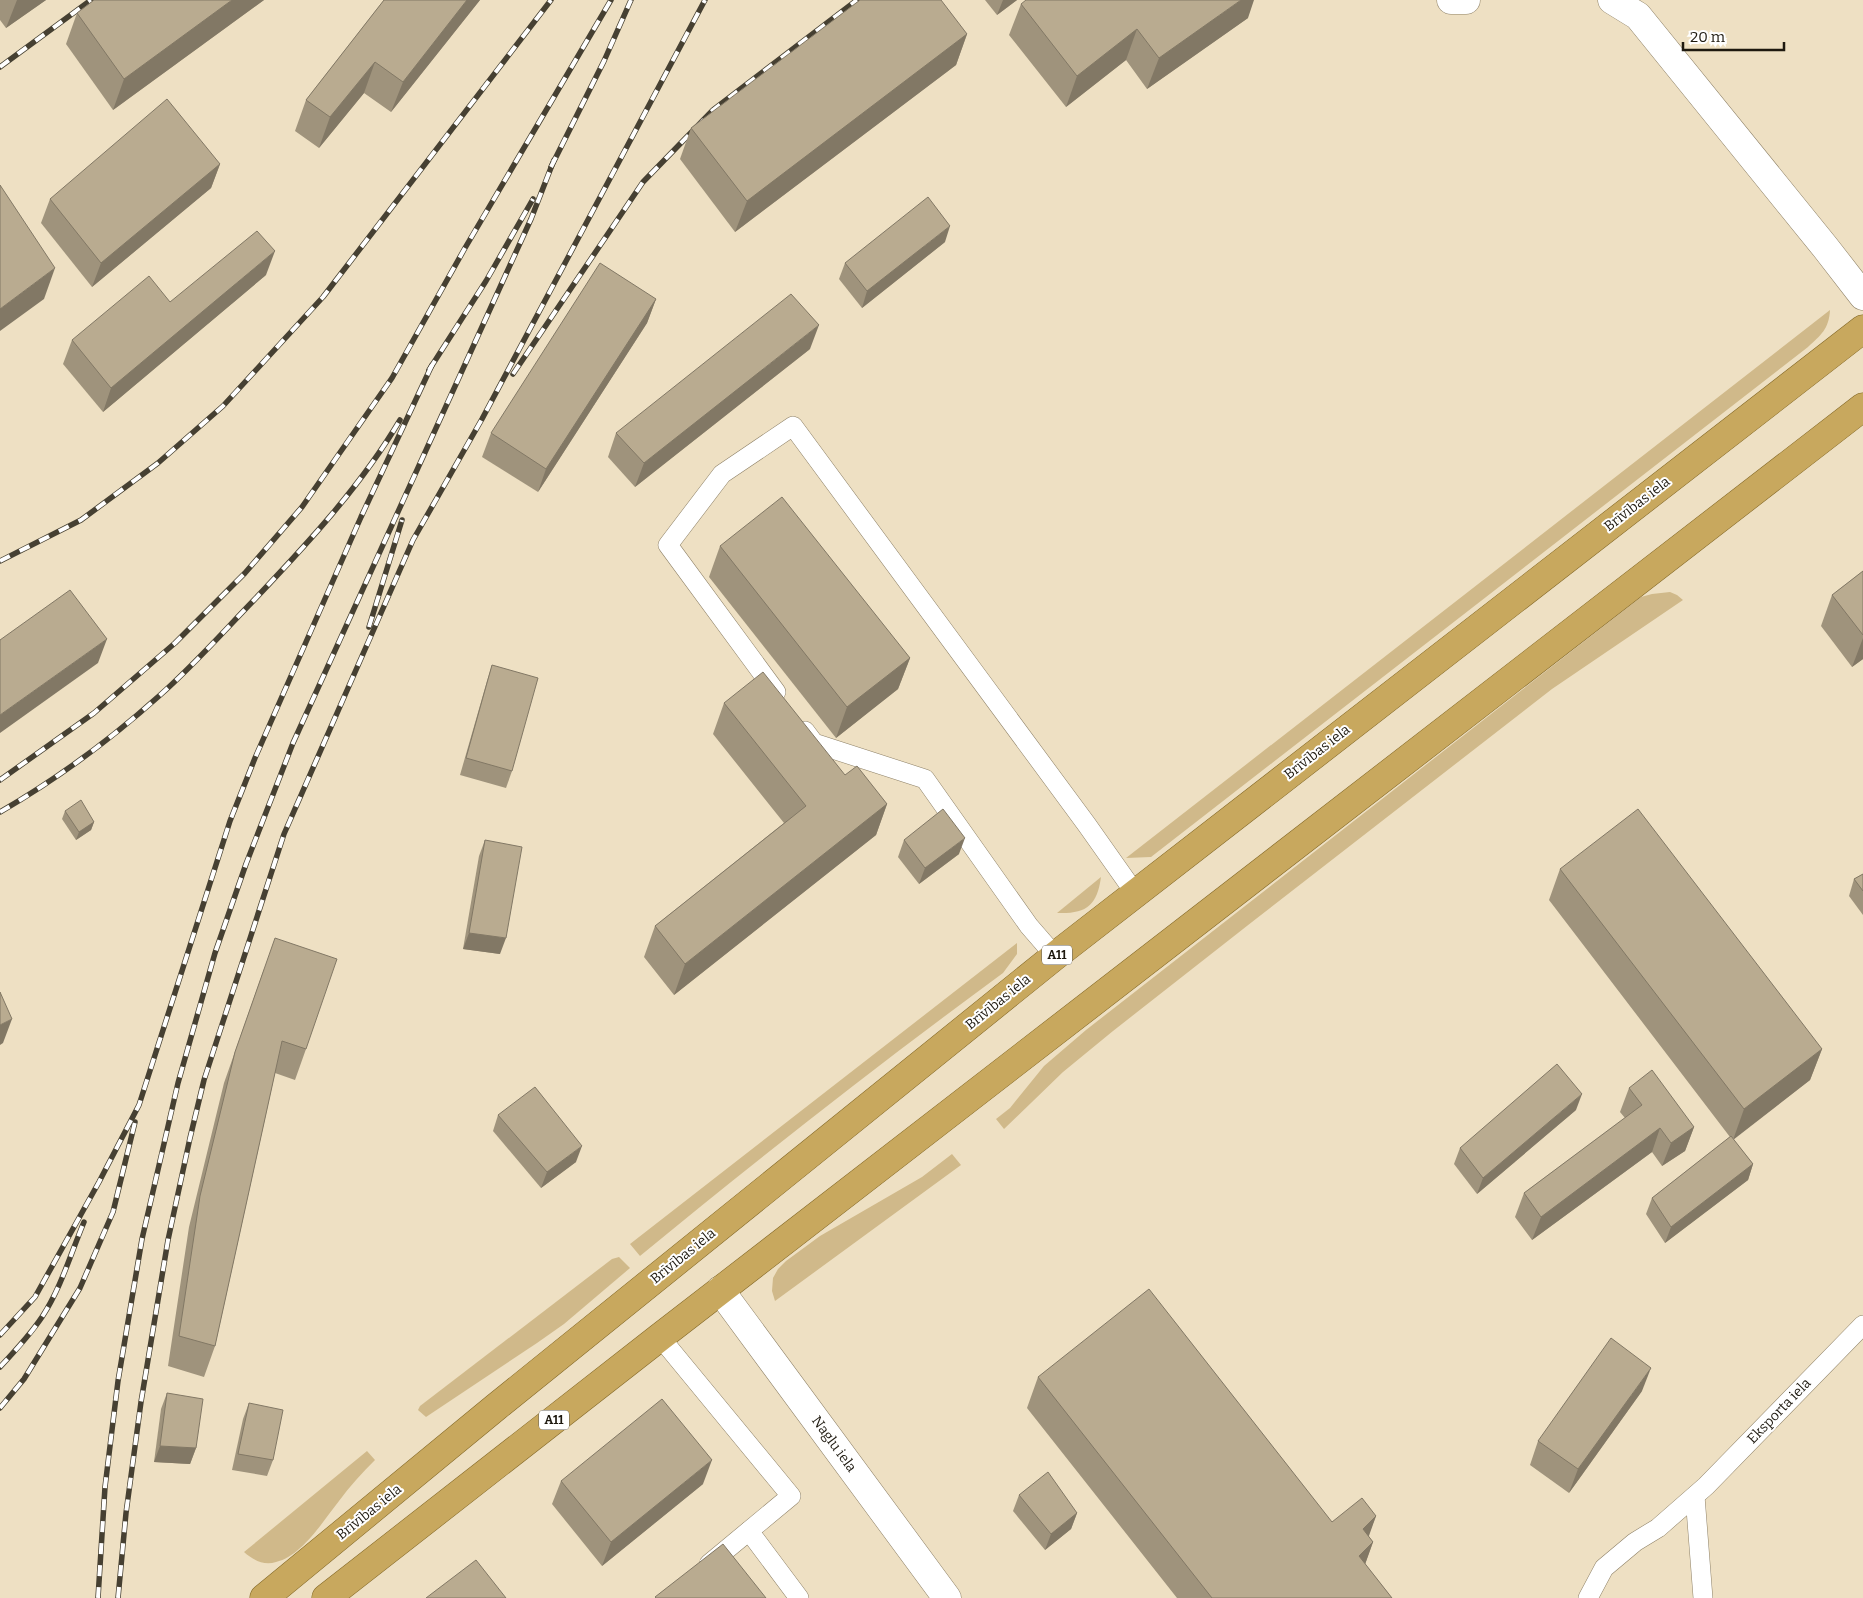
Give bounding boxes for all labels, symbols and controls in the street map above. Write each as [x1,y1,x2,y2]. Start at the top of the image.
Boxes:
scale bar [1683,20,1784,52]
text: 20 m [1690,28,1726,46]
street label: Brīvības iela [1601,473,1674,535]
street label: Brīvības iela [1281,721,1354,783]
road number: A11 [1042,946,1072,964]
street label: Brīvības iela [962,970,1034,1033]
street label: Brīvības iela [647,1224,719,1287]
street label: Eksporta iela [1744,1375,1815,1447]
road number: A11 [539,1410,569,1430]
street label: Naglu iela [808,1413,860,1476]
street label: Brīvības iela [333,1480,405,1543]

